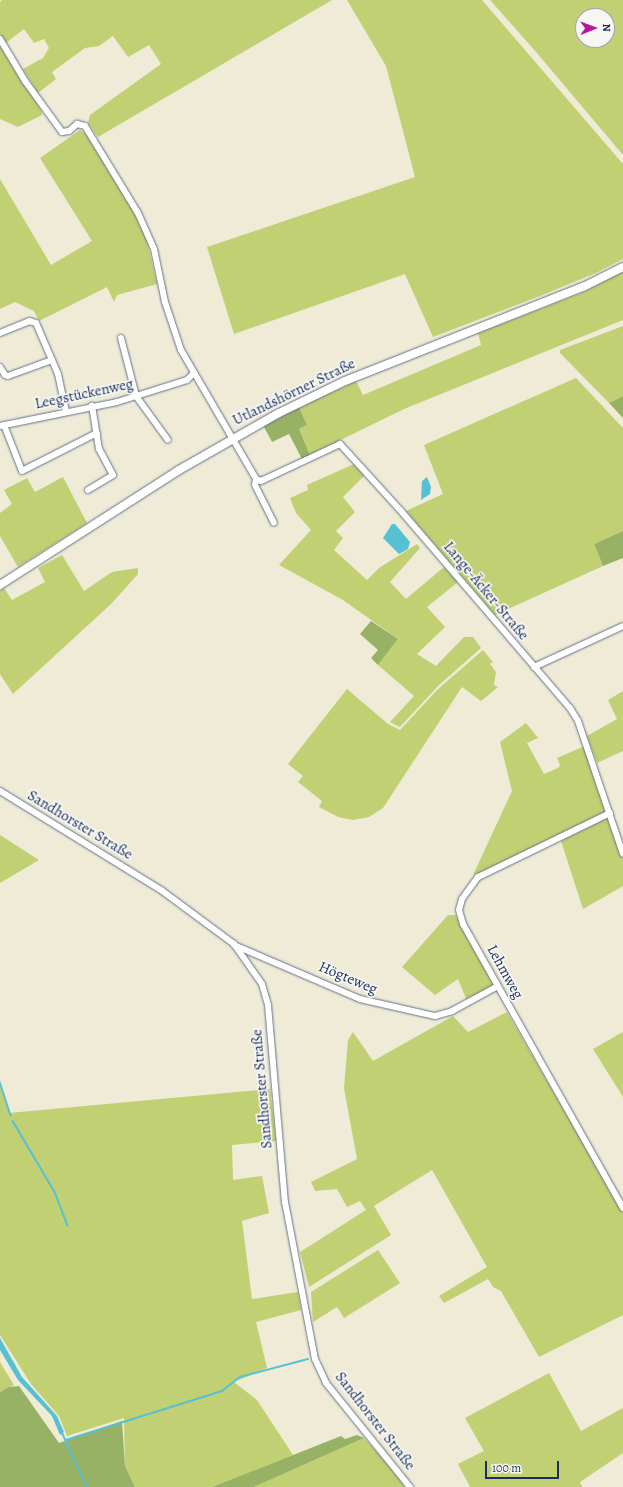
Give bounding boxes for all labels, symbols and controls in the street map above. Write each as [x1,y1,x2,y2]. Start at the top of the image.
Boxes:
north arrow [575,8,615,48]
text: N [599,24,614,32]
street label: Utlandshörner Straße [230,355,358,429]
street label: Leegstückenweg [33,375,135,413]
street label: Lange-Äcker-Straße [440,538,532,644]
street label: Sandhorster Straße [24,786,136,864]
street label: Lehmweg [483,942,527,1002]
street label: Högteweg [316,958,380,998]
street label: Sandhorster Straße [248,1029,276,1149]
street label: Sandhorster Straße [331,1368,419,1474]
scale bar [487,1453,561,1479]
text: 100 m [492,1460,521,1476]

